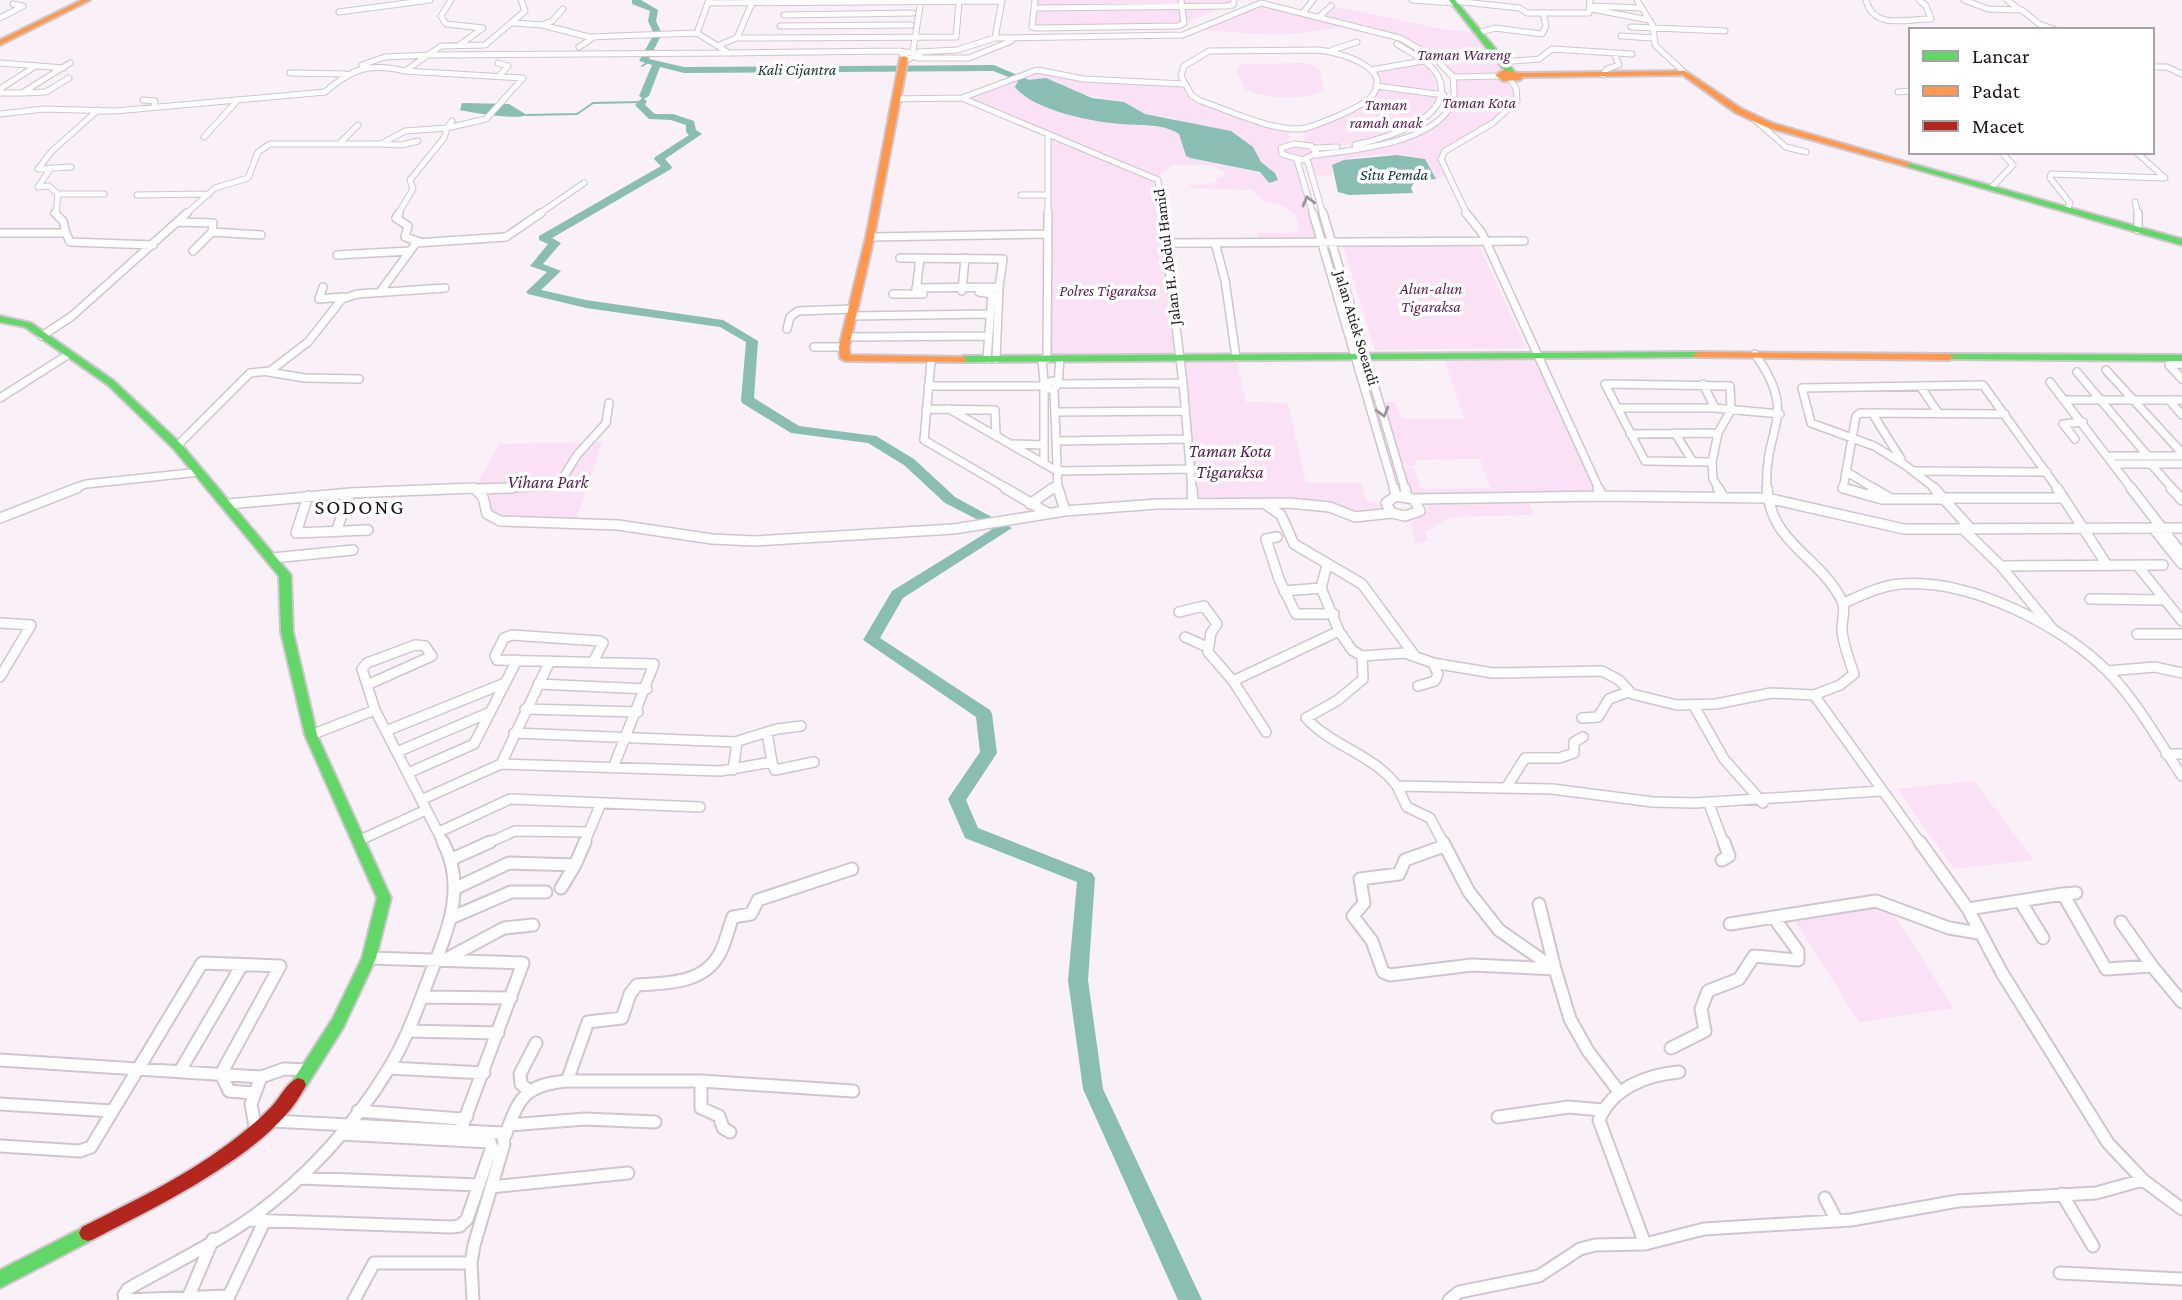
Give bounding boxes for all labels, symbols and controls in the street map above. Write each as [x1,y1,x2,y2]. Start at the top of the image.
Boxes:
legend [1909,28,2154,154]
text: Lancar [1972,44,2030,68]
park label: Taman Wareng [1417,46,1512,64]
water label: Kali Cijantra [758,61,837,79]
text: Padat [1972,79,2021,103]
park label: Taman Kota [1442,94,1516,111]
park label: Taman ramah anak [1350,96,1423,131]
text: Macet [1972,114,2025,138]
water label: Situ Pemda [1360,166,1429,183]
street label: Jalan H. Abdul Hamid [1150,187,1185,328]
one-way arrow [1302,195,1316,207]
street label: Jalan Atiek Soeardi [1330,267,1383,388]
park label: Alun-alun Tigaraksa [1399,280,1462,316]
park label: Polres Tigaraksa [1059,282,1157,300]
one-way arrow [1374,406,1389,418]
park label: Taman Kota Tigaraksa [1188,441,1272,482]
park label: Vihara Park [508,472,590,492]
district label: SODONG [314,495,406,519]

